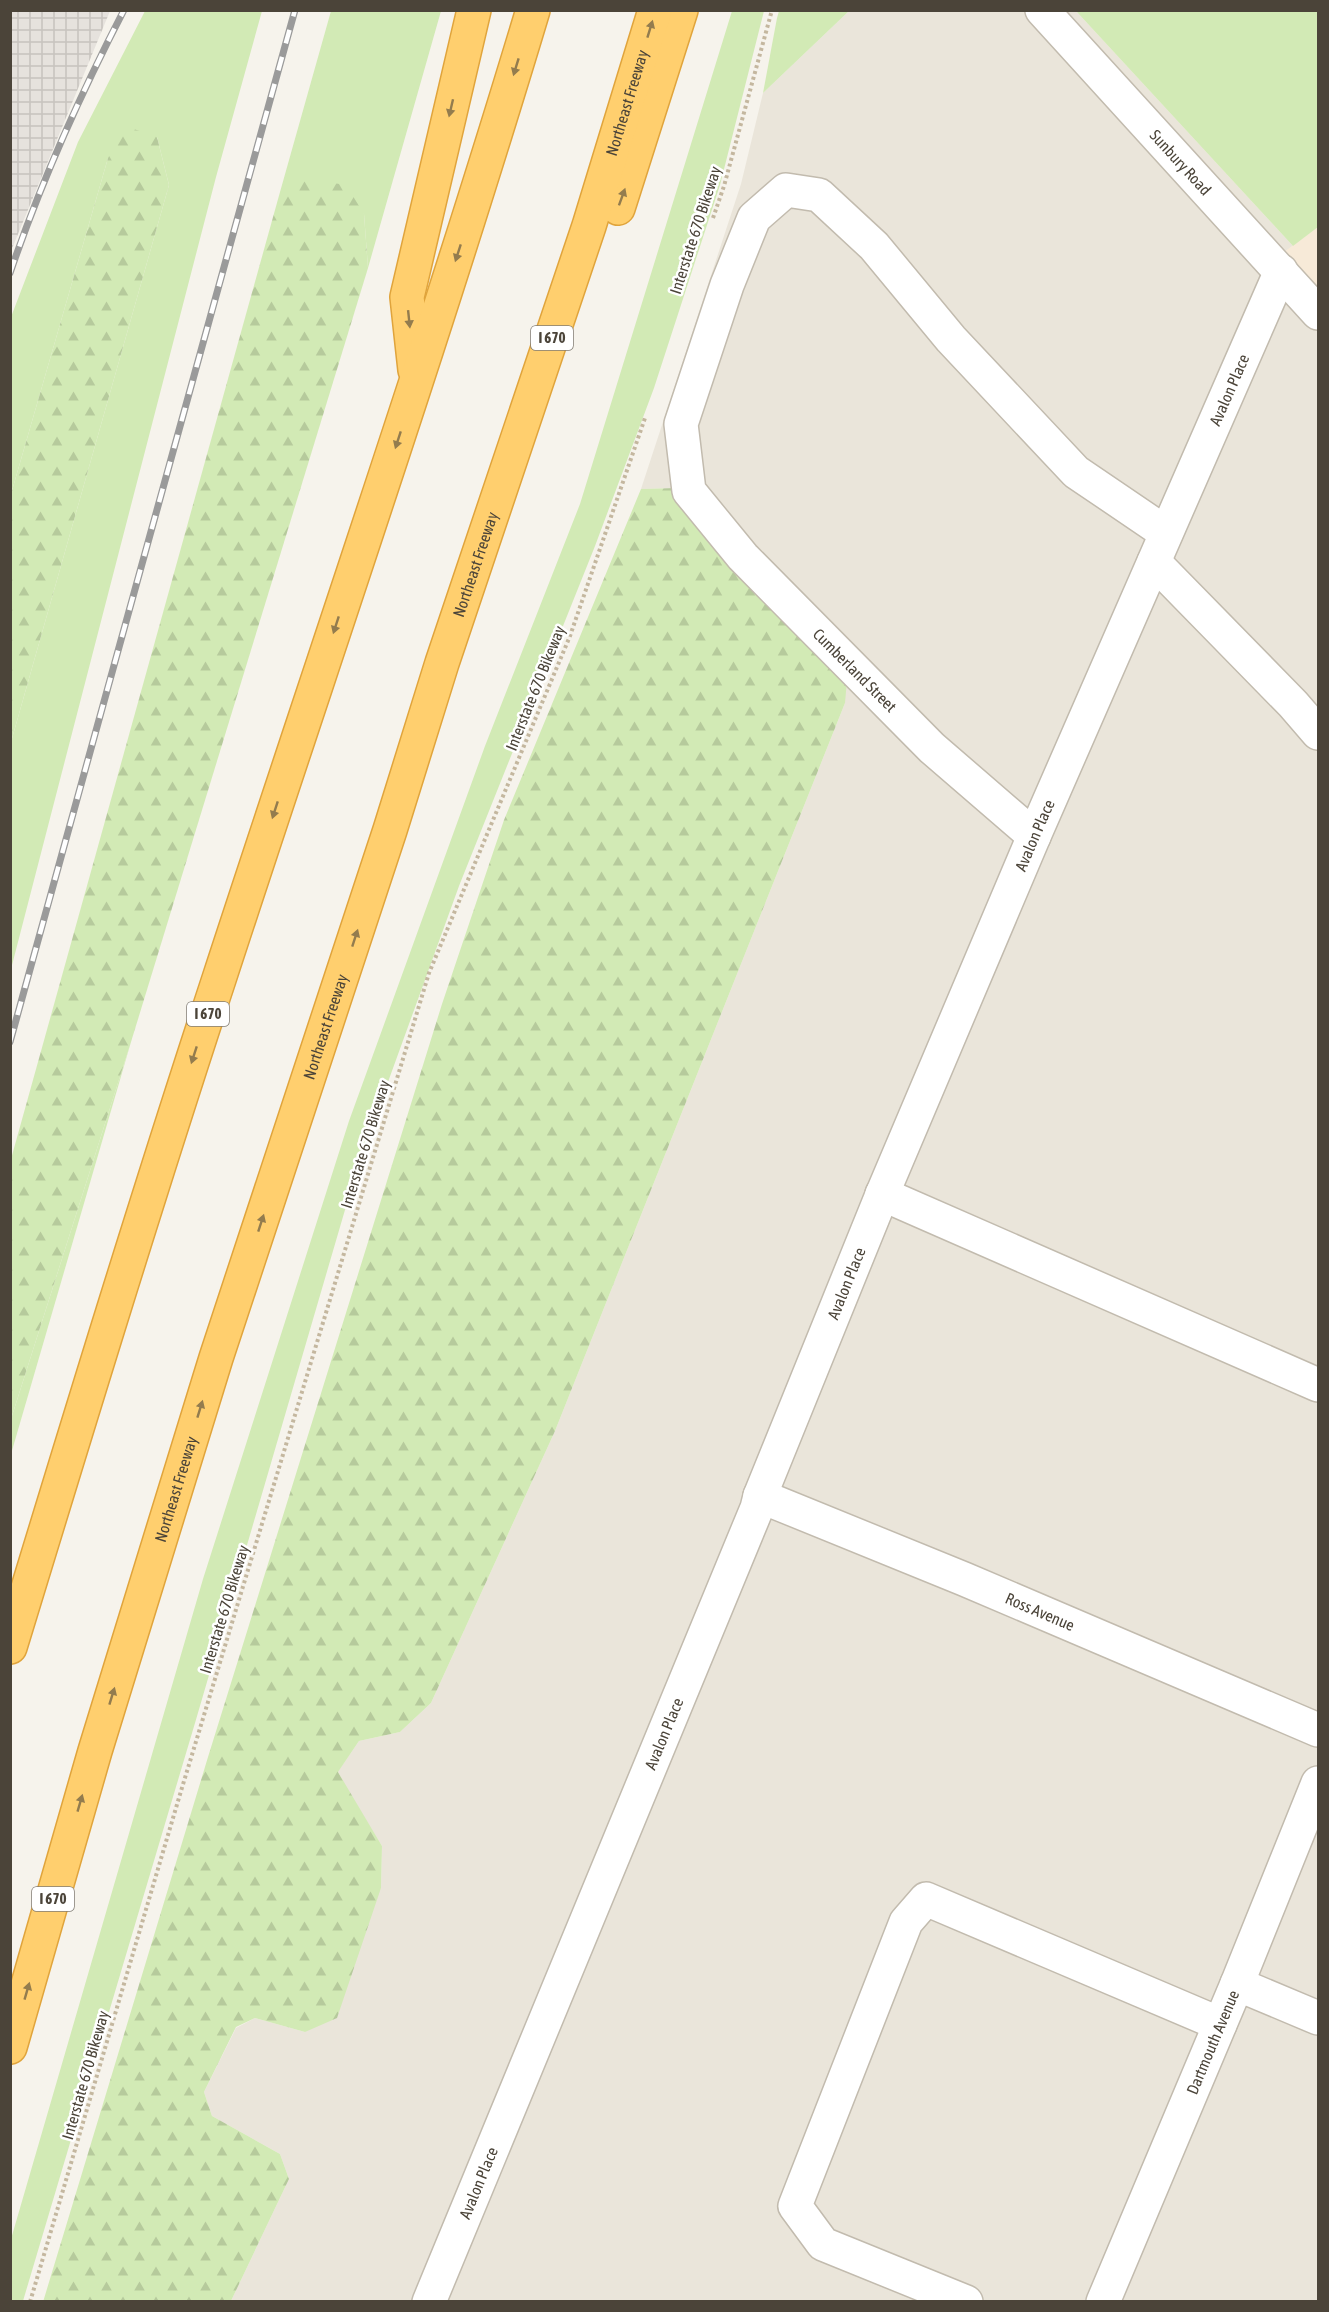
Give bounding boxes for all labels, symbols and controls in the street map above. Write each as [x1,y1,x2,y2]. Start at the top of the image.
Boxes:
one-way arrow [646,20,655,38]
street label: Northeast Freeway [602,47,652,158]
one-way arrow [511,58,520,76]
one-way arrow [446,99,456,118]
street label: Sunbury Road [1147,126,1215,199]
street label: Interstate 670 Bikeway [666,164,725,296]
one-way arrow [617,188,627,206]
one-way arrow [453,244,462,262]
one-way arrow [405,310,414,329]
road number: I 670 [531,326,573,350]
street label: Avalon Place [1206,351,1253,428]
one-way arrow [392,431,402,449]
street label: Northeast Freeway [449,509,502,619]
one-way arrow [331,616,341,634]
street label: Interstate 670 Bikeway [502,623,569,753]
street label: Cumberland Street [810,625,901,716]
street label: Avalon Place [1011,797,1058,874]
one-way arrow [270,801,279,819]
one-way arrow [350,929,360,947]
street label: Northeast Freeway [299,971,352,1082]
road number: I 670 [187,1002,229,1026]
one-way arrow [189,1046,199,1064]
street label: Interstate 670 Bikeway [337,1077,394,1211]
one-way arrow [256,1214,266,1232]
street label: Avalon Place [824,1245,869,1322]
one-way arrow [196,1400,206,1418]
street label: Northeast Freeway [151,1434,201,1544]
street label: Interstate 670 Bikeway [196,1542,253,1676]
street label: Ross Avenue [1003,1589,1077,1634]
one-way arrow [108,1686,117,1704]
street label: Avalon Place [641,1695,687,1772]
one-way arrow [76,1794,85,1812]
road number: I 670 [32,1887,74,1911]
one-way arrow [22,1982,32,2000]
street label: Dartmouth Avenue [1183,1987,1242,2097]
street label: Interstate 670 Bikeway [58,2008,113,2142]
street label: Avalon Place [455,2144,501,2221]

